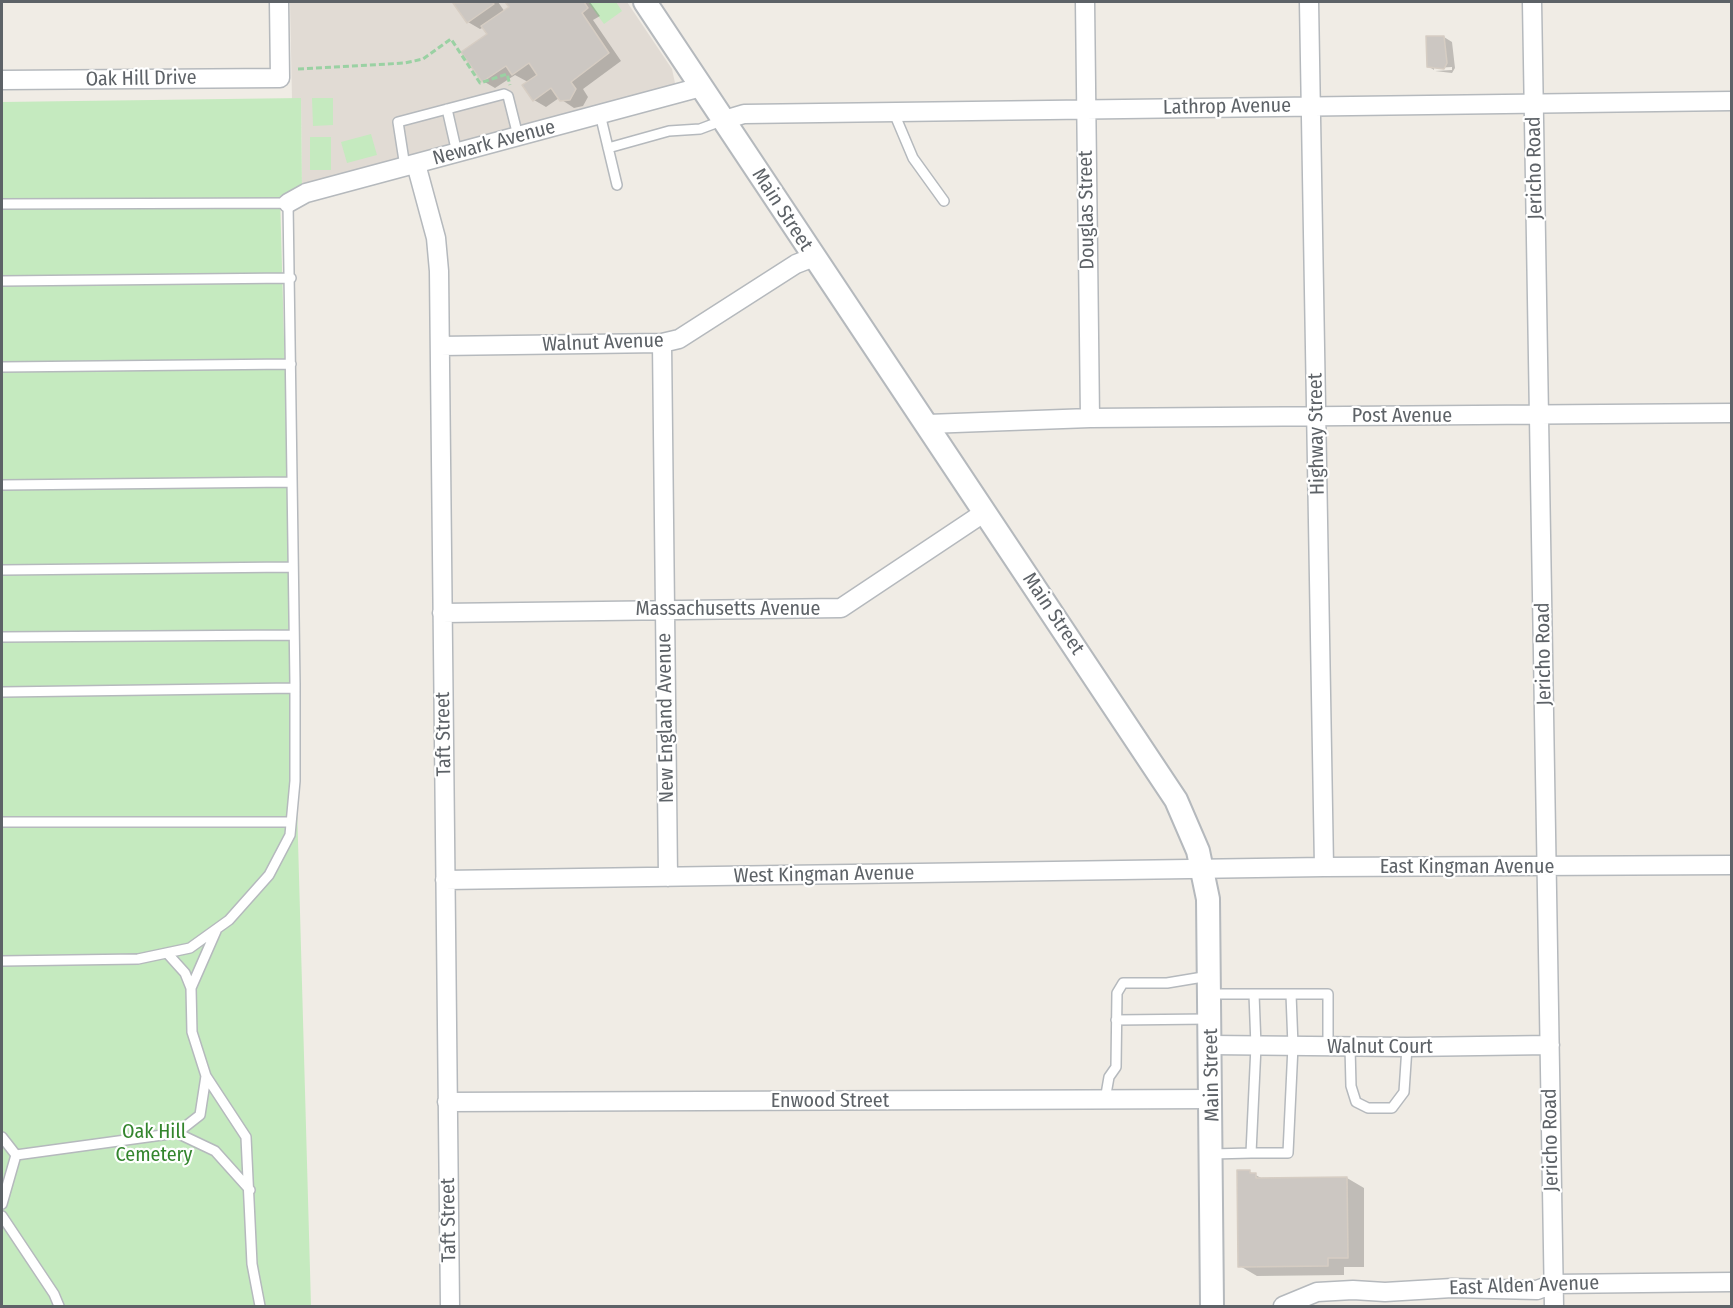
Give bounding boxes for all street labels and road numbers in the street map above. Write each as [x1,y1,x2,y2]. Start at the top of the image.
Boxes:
street label: Oak Hill Drive [85,66,197,92]
street label: Lathrop Avenue [1163,94,1291,120]
street label: Newark Avenue [430,115,558,171]
street label: Jericho Road [1522,116,1548,220]
street label: Douglas Street [1074,150,1100,270]
street label: Main Street [746,164,818,256]
street label: Walnut Avenue [542,329,664,357]
street label: Highway Street [1304,373,1330,495]
street label: Post Avenue [1352,404,1452,428]
street label: Main Street [1017,569,1089,659]
street label: Massachusetts Avenue [636,597,820,621]
street label: Jericho Road [1531,602,1557,706]
street label: New England Avenue [653,633,679,803]
street label: Taft Street [431,691,457,777]
street label: East Kingman Avenue [1380,855,1554,879]
street label: West Kingman Avenue [734,861,914,889]
street label: Main Street [1199,1028,1225,1122]
street label: Walnut Court [1327,1035,1433,1059]
street label: Jericho Road [1538,1088,1564,1192]
street label: Enwood Street [771,1089,889,1113]
street label: Taft Street [436,1177,462,1263]
street label: East Alden Avenue [1449,1271,1599,1301]

